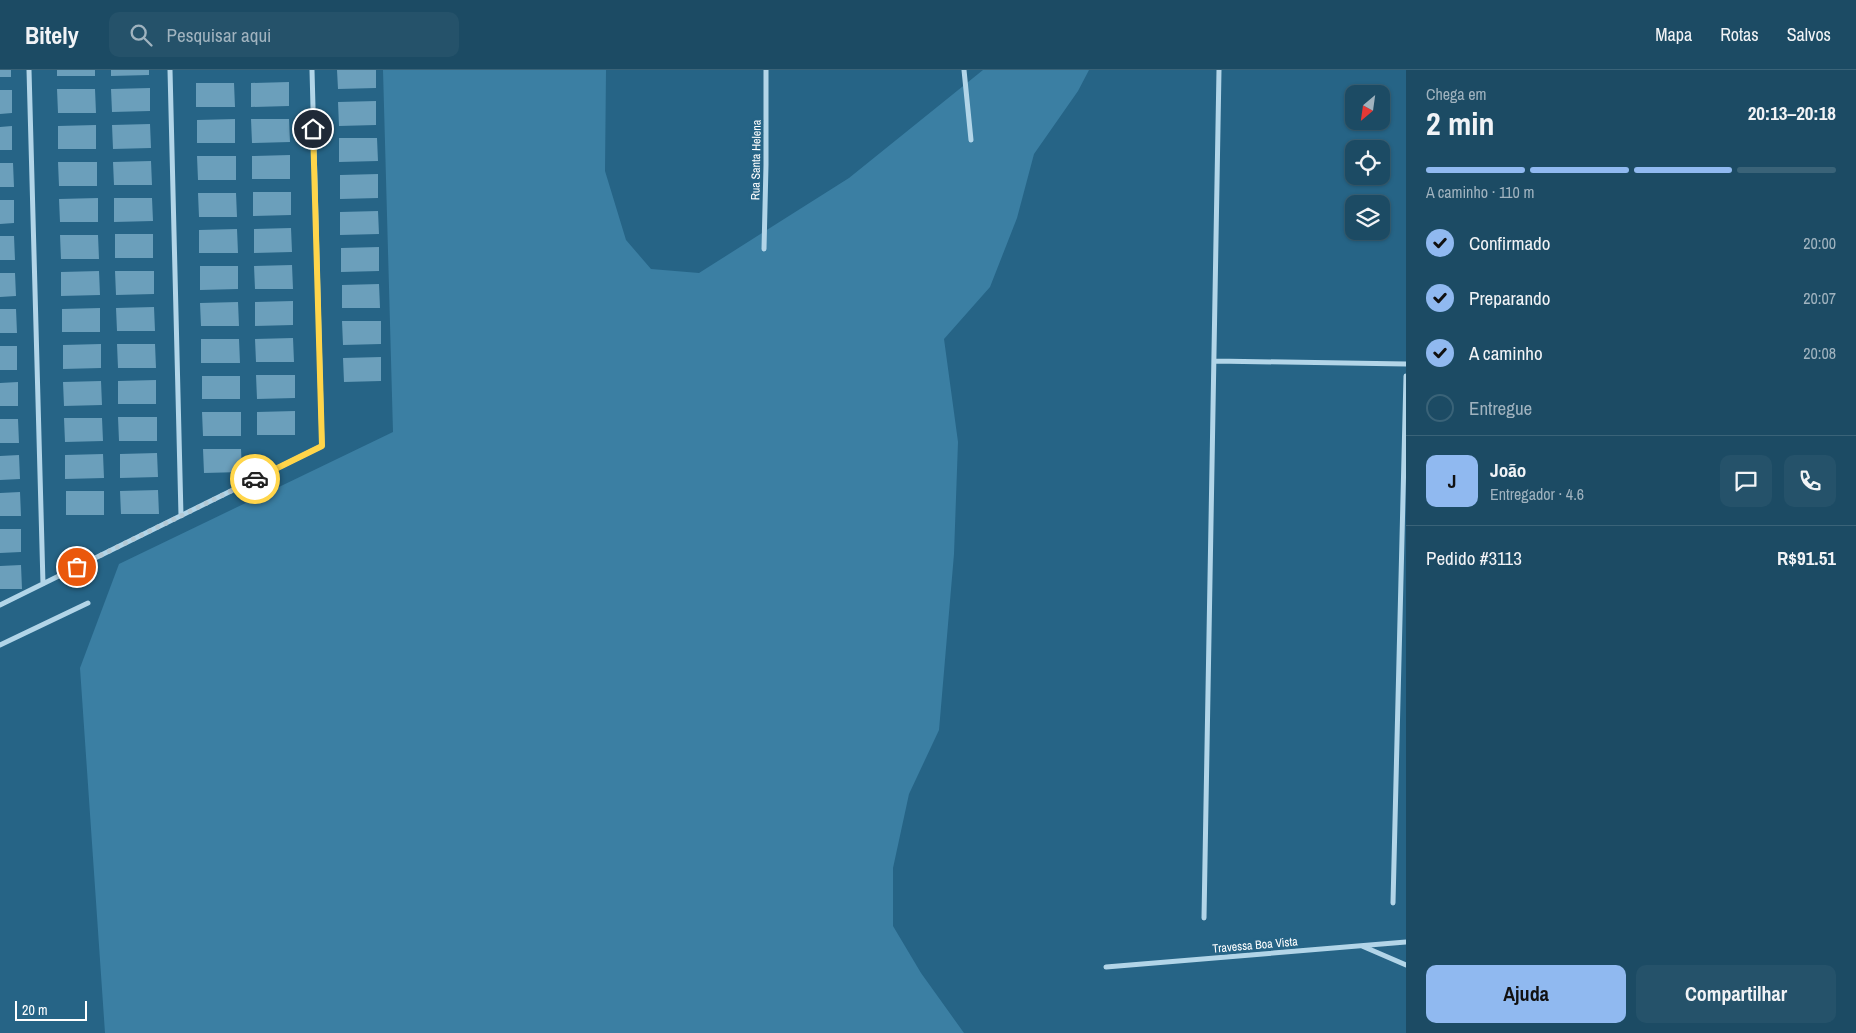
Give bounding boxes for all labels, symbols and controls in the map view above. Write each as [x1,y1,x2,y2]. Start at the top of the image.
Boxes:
search box [109,12,459,57]
text: Bitely [25,19,79,51]
icon: search [127,21,155,49]
text: Pesquisar aqui [167,22,271,48]
text: Mapa [1655,22,1692,47]
text: Rotas [1720,22,1759,47]
text: Salvos [1787,22,1831,47]
text: Chega em [1426,83,1487,105]
north arrow [1345,85,1390,130]
map controls [1345,85,1390,240]
text: 20:13–20:18 [1748,100,1836,126]
text: 2 min [1426,102,1495,145]
pin [292,108,334,150]
icon: home [299,115,327,143]
street label: Rua Santa Helena [747,119,765,200]
button: locate [1345,140,1390,185]
text: A caminho · 110 m [1426,181,1534,203]
button: layers [1345,195,1390,240]
icon: check [1426,229,1454,257]
text: Confirmado [1469,230,1550,256]
text: 20:00 [1803,232,1836,254]
icon: check [1426,284,1454,312]
text: Preparando [1469,285,1550,311]
text: 20:07 [1803,287,1836,309]
icon: check [1426,339,1454,367]
text: A caminho [1469,340,1543,366]
text: 20:08 [1803,342,1836,364]
text: Entregue [1469,395,1532,421]
courier [230,454,280,504]
button: chat [1720,455,1772,507]
button: phone [1784,455,1836,507]
text: João [1490,457,1526,483]
icon: car [241,465,269,493]
text: J [1448,468,1456,494]
text: Entregador · 4.6 [1490,483,1584,505]
text: Pedido #3113 [1426,545,1522,571]
text: R$91.51 [1777,545,1836,571]
pin [56,546,98,588]
icon: bag [63,553,91,581]
street label: Travessa Boa Vista [1212,933,1299,957]
button: Ajuda [1426,965,1626,1023]
button: Compartilhar [1636,965,1836,1023]
scale bar [15,998,88,1021]
text: 20 m [22,1001,48,1019]

